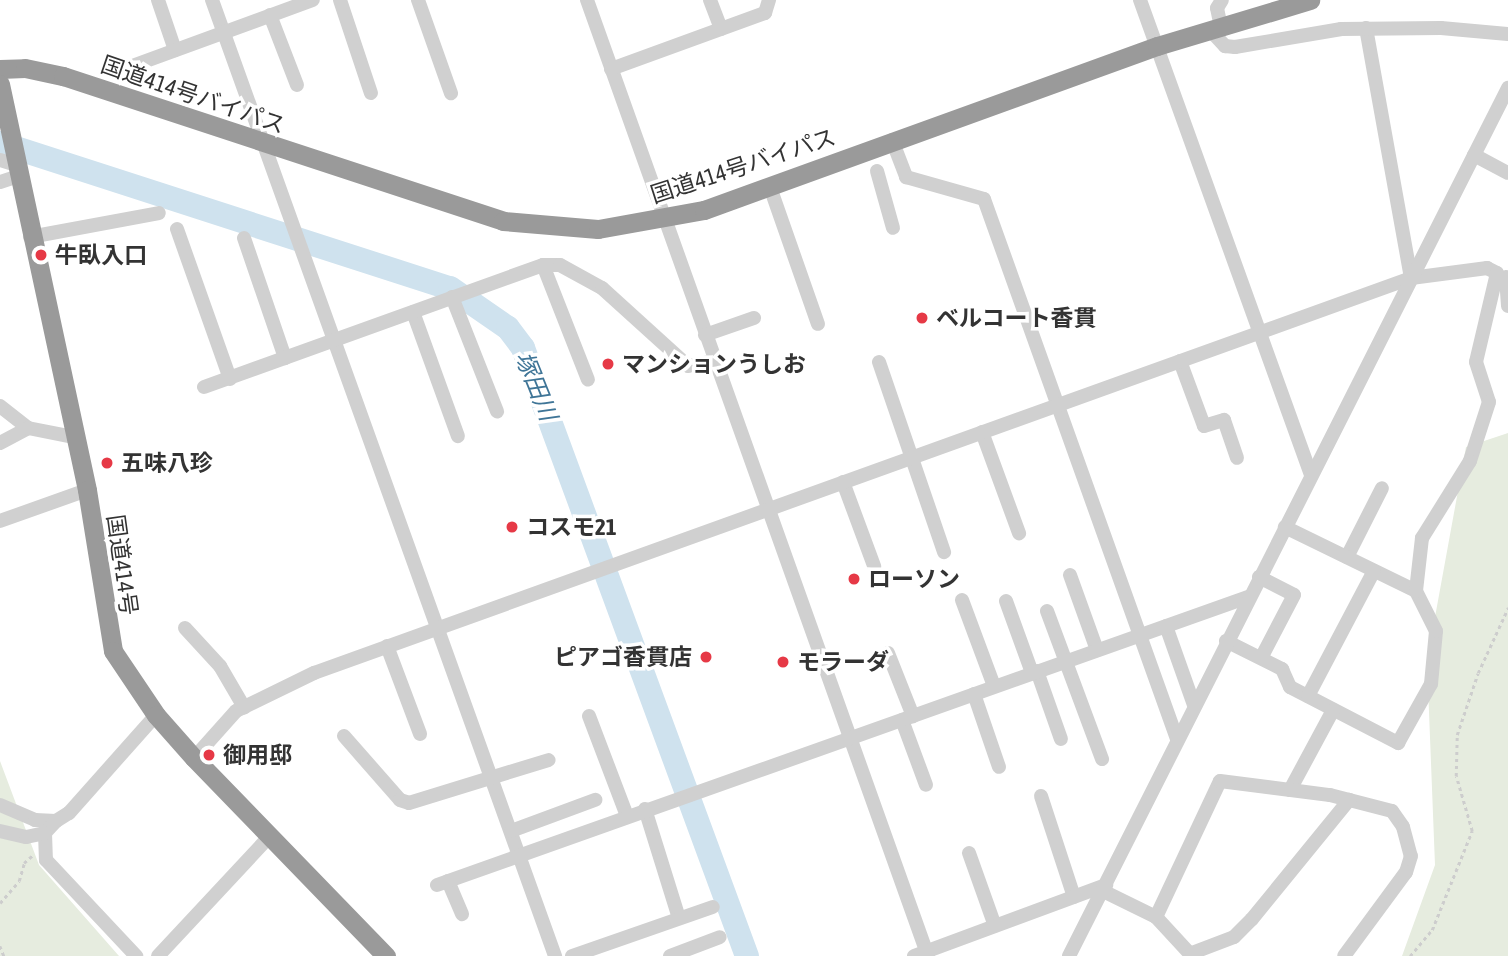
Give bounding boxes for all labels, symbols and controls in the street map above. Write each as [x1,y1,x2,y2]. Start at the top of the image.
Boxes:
street label: 国道414号バイパス [97,50,289,140]
street label: 国道414号バイパス [647,123,839,209]
place label: 牛臥入口 [55,241,147,269]
marker: 牛臥入口 [33,247,49,263]
place label: ベルコート香貫 [936,304,1097,332]
marker: ベルコート香貫 [914,310,930,326]
water label: 塚田川 [509,347,563,425]
place label: マンションうしお [622,350,806,378]
marker: マンションうしお [600,356,616,372]
place label: 五味八珍 [121,449,213,477]
marker: 五味八珍 [99,455,115,471]
street label: 国道414号 [101,513,143,617]
place label: コスモ21 [526,513,617,541]
marker: コスモ21 [504,519,520,535]
place label: ローソン [868,565,960,593]
marker: ローソン [846,571,862,587]
place label: ピアゴ香貫店 [554,643,692,671]
place label: モラーダ [797,648,889,676]
marker: ピアゴ香貫店 [698,649,714,665]
marker: モラーダ [775,654,791,670]
place label: 御用邸 [223,741,292,769]
marker: 御用邸 [201,747,217,763]

